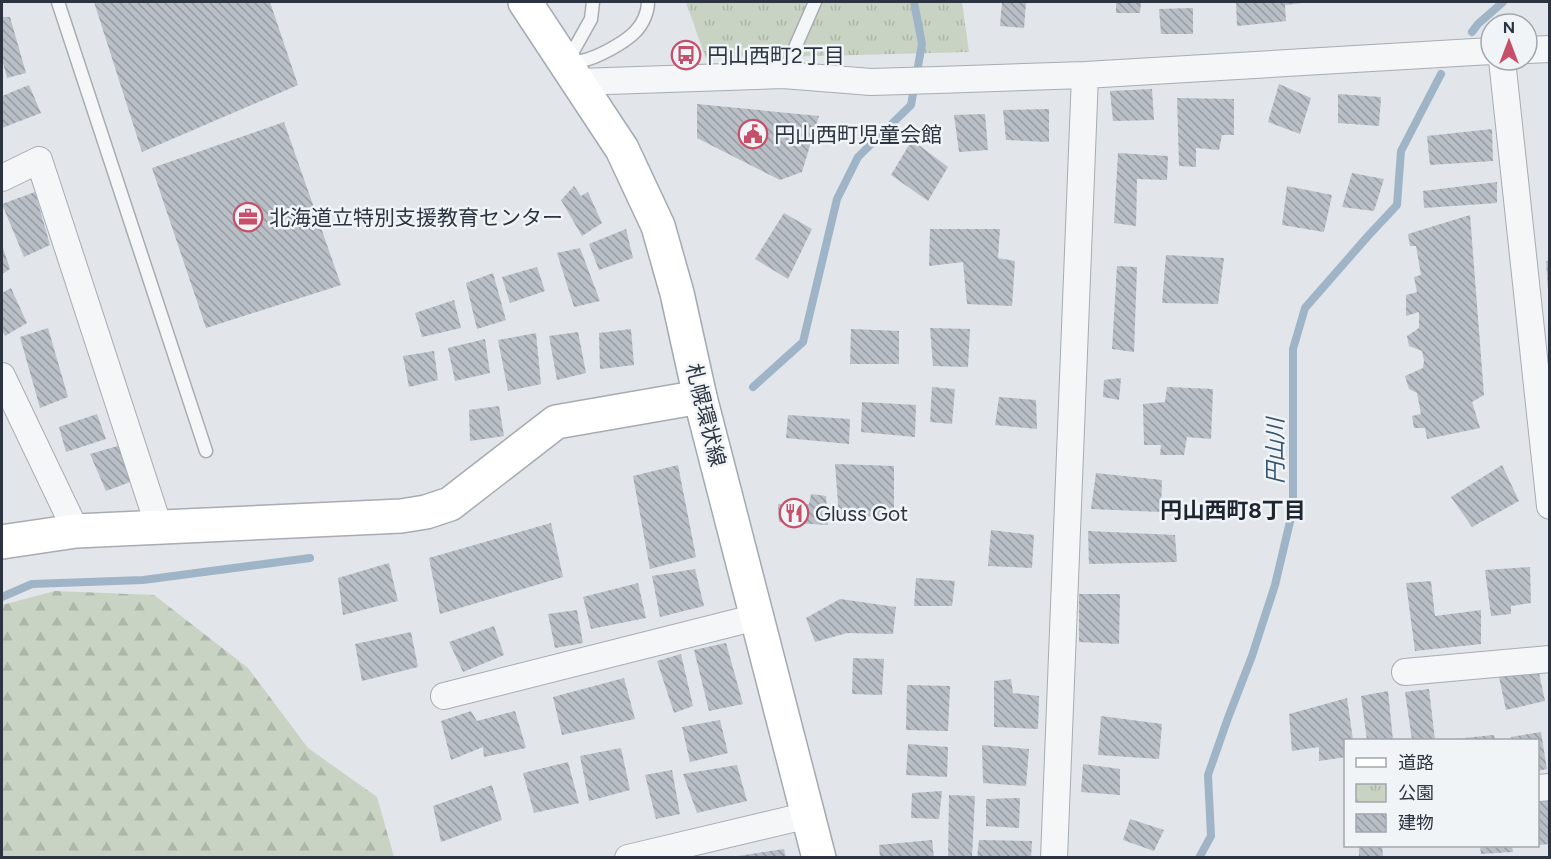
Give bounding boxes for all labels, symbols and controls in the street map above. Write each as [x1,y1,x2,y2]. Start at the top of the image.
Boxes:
north arrow [1479,12,1539,72]
text: N [1503,18,1515,37]
bus stop icon: 円山西町2丁目 [670,39,702,71]
place label: 円山西町2丁目 [707,43,845,68]
public building icon: 円山西町児童会館 [737,118,769,150]
place label: 円山西町児童会館 [774,122,942,147]
office icon: 北海道立特別支援教育センター [232,201,264,233]
place label: 北海道立特別支援教育センター [269,205,563,230]
street label: 札幌環状線 [681,361,731,469]
water label: 円山川 [1262,416,1289,484]
restaurant icon: Gluss Got [778,497,810,529]
district label: 円山西町8丁目 [1160,497,1306,524]
place label: Gluss Got [815,501,908,526]
legend [1344,739,1539,847]
text: 道路 [1398,752,1434,774]
text: 公園 [1398,782,1434,804]
text: 建物 [1398,812,1434,834]

